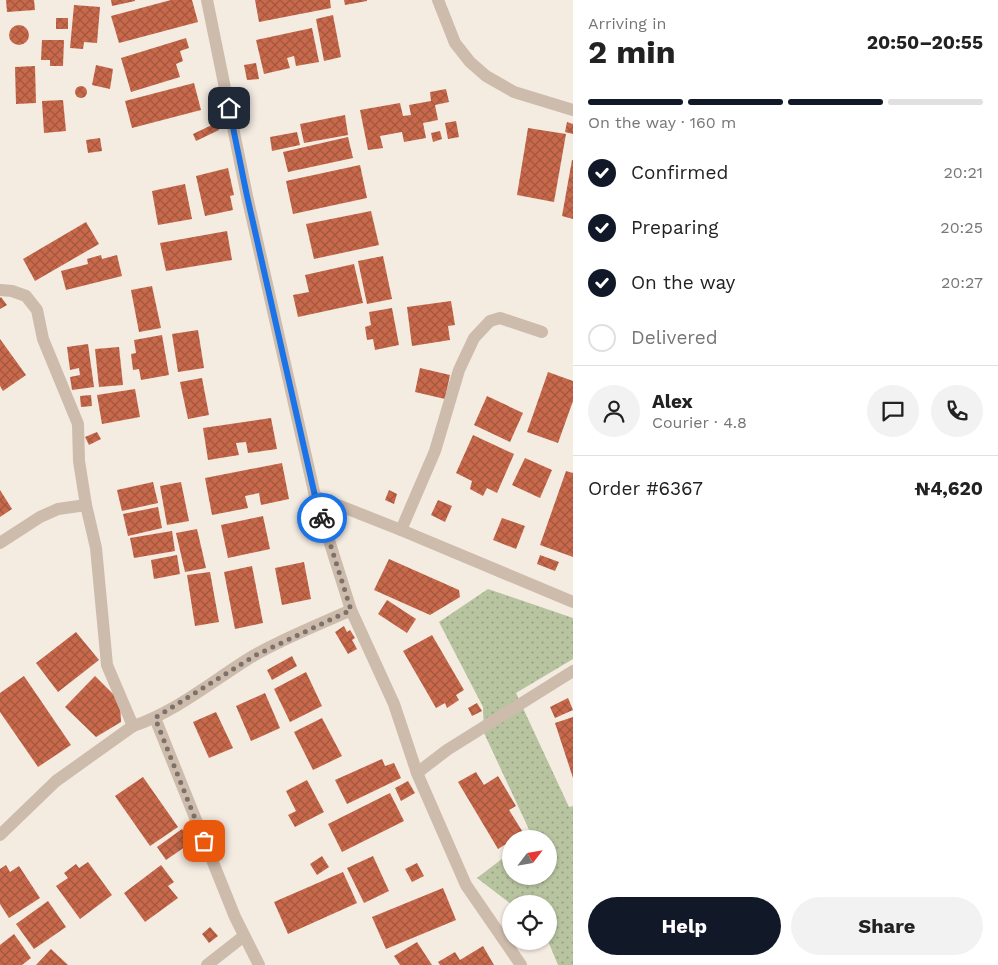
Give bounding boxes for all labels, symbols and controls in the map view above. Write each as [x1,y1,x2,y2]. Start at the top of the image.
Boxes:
text: Arriving in [588,14,666,33]
text: 20:50–20:55 [867,31,983,54]
text: 2 min [588,33,676,71]
pin [208,87,250,129]
icon: home [215,94,243,122]
text: On the way · 160 m [588,113,736,132]
icon: check [588,159,616,187]
text: Confirmed [631,161,728,184]
text: 20:21 [943,163,983,182]
icon: check [588,214,616,242]
text: Preparing [631,216,718,239]
text: 20:25 [940,218,983,237]
icon: check [588,269,616,297]
text: On the way [631,271,735,294]
text: 20:27 [941,273,983,292]
text: Delivered [631,326,718,349]
button: person [588,385,640,437]
button: chat [867,385,919,437]
button: phone [931,385,983,437]
text: Alex [652,390,693,413]
text: Courier · 4.8 [652,413,747,432]
text: Order #6367 [588,477,703,500]
text: ₦4,620 [915,477,983,500]
courier [297,493,347,543]
icon: bike [308,504,336,532]
pin [183,820,225,862]
icon: bag [190,827,218,855]
north arrow [502,830,558,885]
map controls [502,830,557,950]
button: locate [502,895,557,950]
button: Help [588,897,781,955]
button: Share [791,897,983,955]

